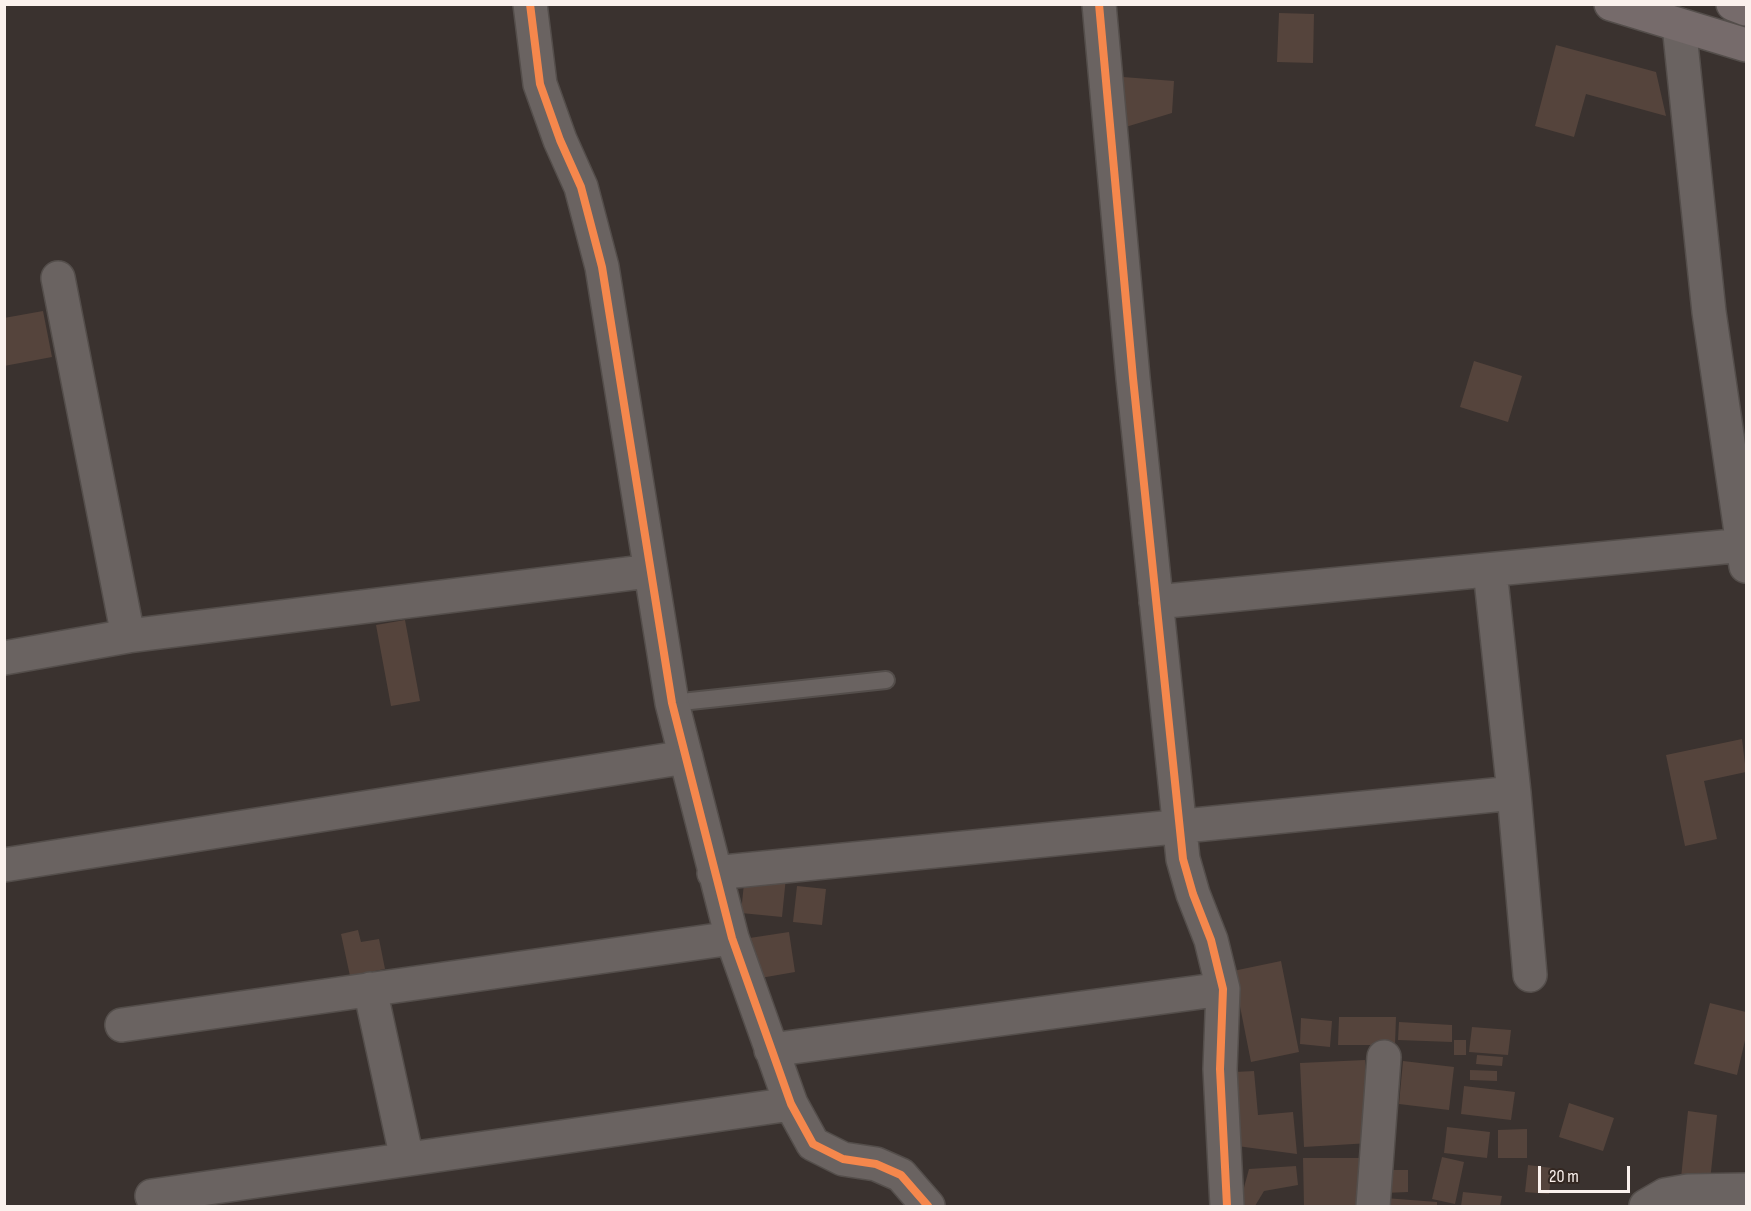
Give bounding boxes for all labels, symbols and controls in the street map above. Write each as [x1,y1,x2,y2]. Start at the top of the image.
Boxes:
scale bar [1541,1154,1632,1192]
text: 20 m [1549,1166,1579,1187]

